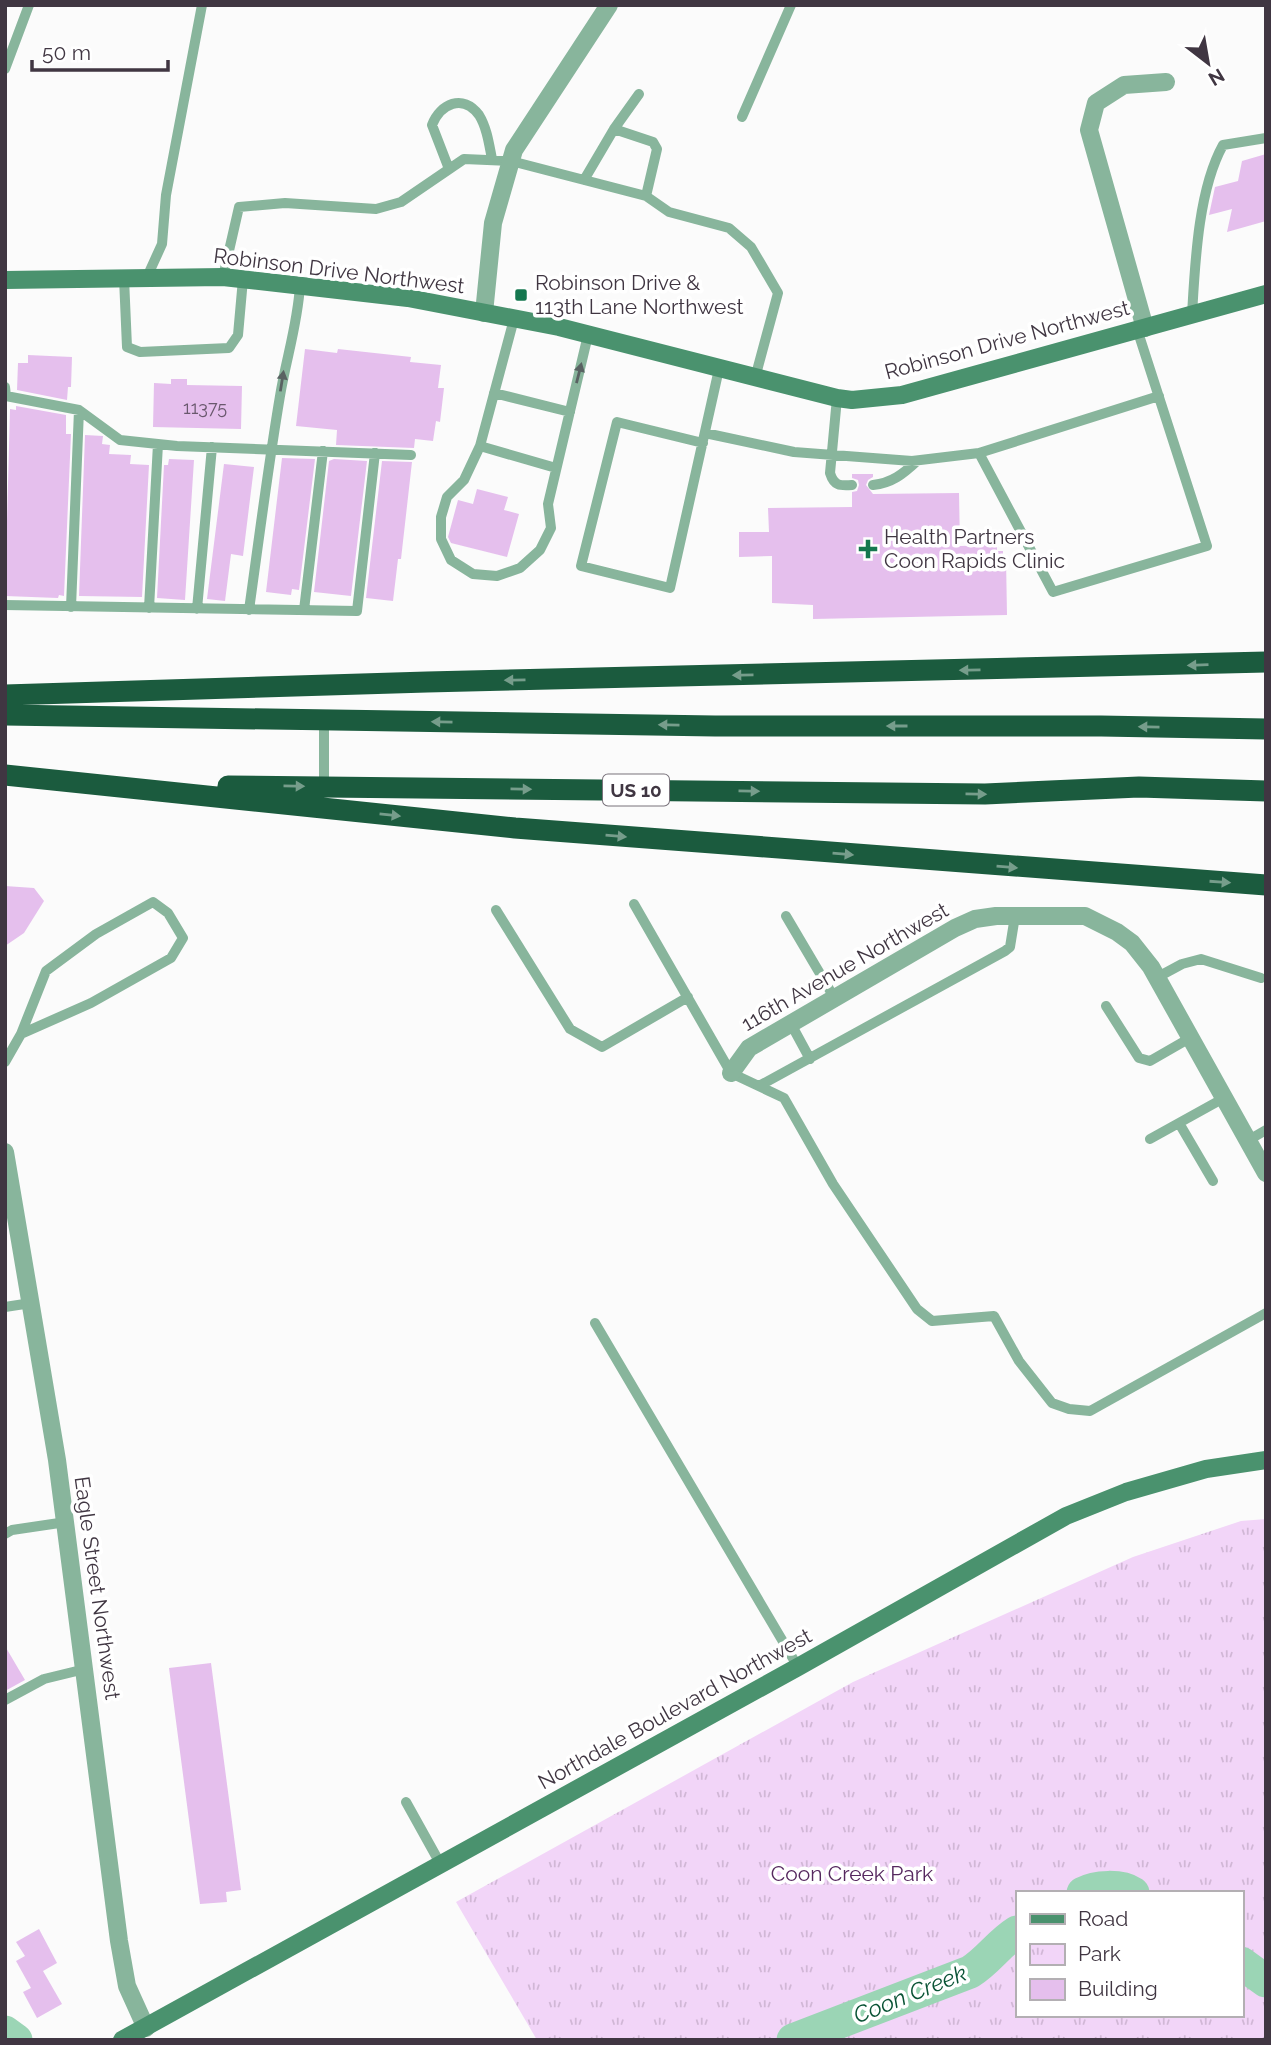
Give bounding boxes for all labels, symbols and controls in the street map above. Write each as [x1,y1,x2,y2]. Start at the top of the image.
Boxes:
scale bar [32,28,168,72]
north arrow [1173,28,1243,98]
text: 50 m [42,40,91,65]
text: N [1205,64,1229,91]
street label: Robinson Drive Northwest [212,243,466,298]
place label: Robinson Drive & 113th Lane Northwest [535,270,744,319]
marker: Robinson Drive & 113th Lane Northwest [513,287,529,303]
street label: Robinson Drive Northwest [882,295,1132,384]
one-way arrow [574,362,585,384]
one-way arrow [277,370,288,392]
house number: 11375 [183,397,227,418]
place label: Health Partners Coon Rapids Clinic [884,524,1065,573]
marker: Health Partners Coon Rapids Clinic [858,539,878,559]
one-way arrow [1186,659,1208,671]
one-way arrow [959,665,981,676]
one-way arrow [731,670,753,681]
one-way arrow [504,675,526,686]
one-way arrow [430,716,452,728]
one-way arrow [658,720,680,731]
one-way arrow [885,720,907,732]
one-way arrow [1137,721,1159,733]
road number: US 10 [603,775,669,806]
one-way arrow [283,781,305,792]
one-way arrow [510,783,532,794]
one-way arrow [738,785,760,796]
one-way arrow [965,788,987,800]
one-way arrow [379,809,401,820]
one-way arrow [606,831,628,842]
one-way arrow [832,849,854,860]
one-way arrow [996,862,1018,873]
one-way arrow [1209,877,1231,888]
street label: 116th Avenue Northwest [737,897,953,1036]
street label: Eagle Street Northwest [69,1475,126,1701]
street label: Northdale Boulevard Northwest [534,1623,816,1794]
park label: Coon Creek Park [771,1861,933,1886]
legend [1016,1891,1243,2017]
text: Road [1078,1906,1128,1931]
text: Park [1078,1941,1121,1966]
water label: Coon Creek [849,1959,970,2028]
text: Building [1078,1976,1158,2001]

